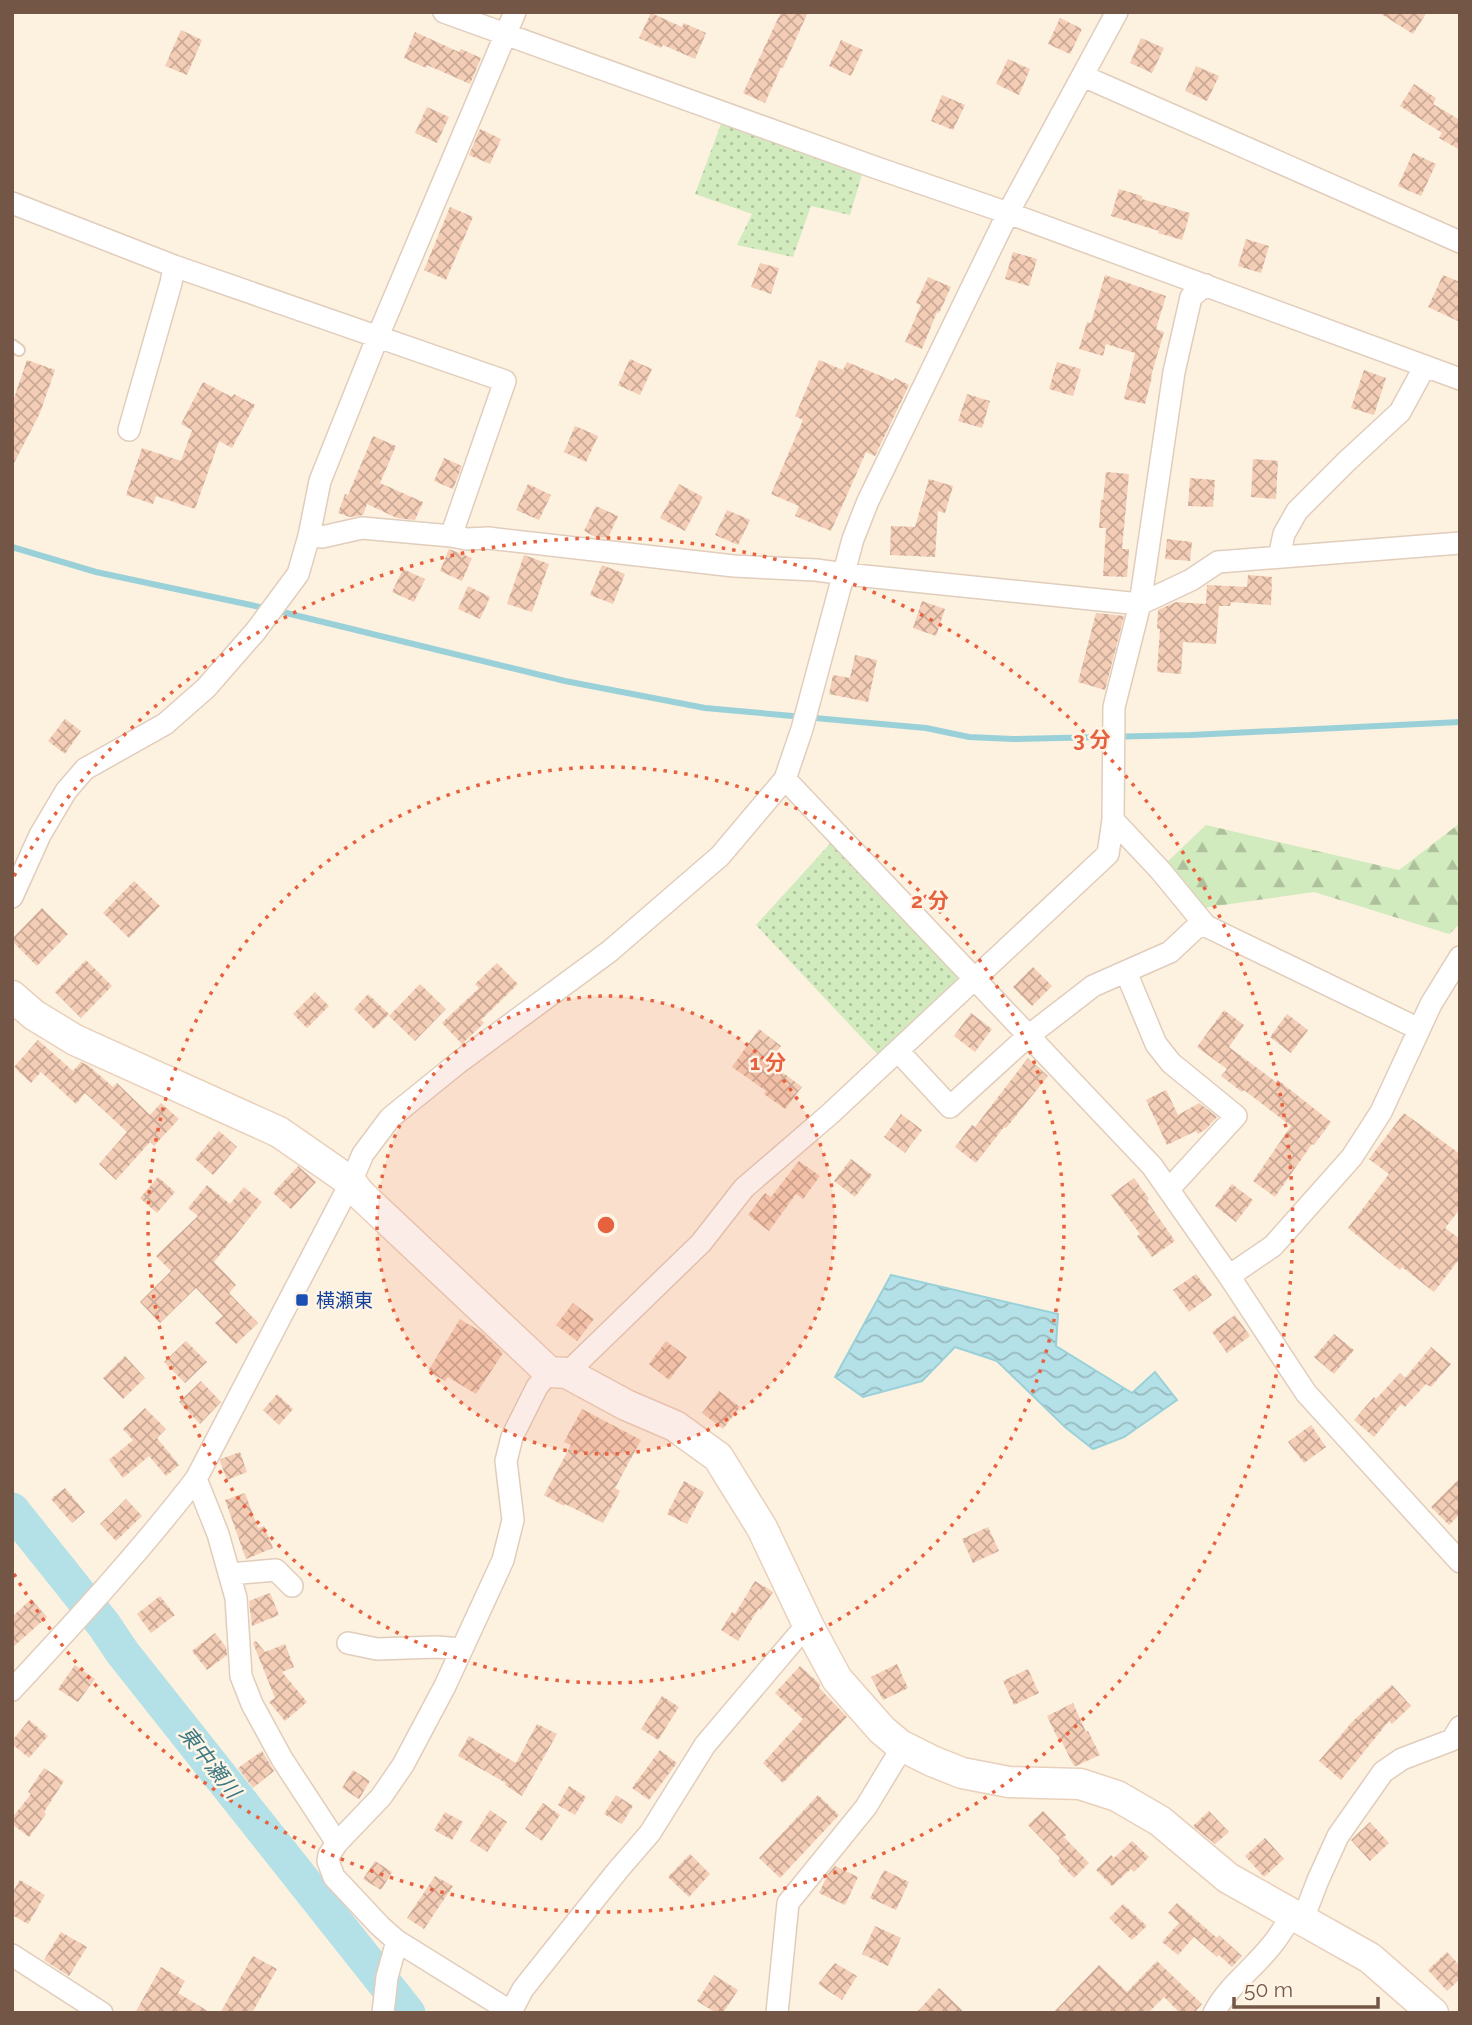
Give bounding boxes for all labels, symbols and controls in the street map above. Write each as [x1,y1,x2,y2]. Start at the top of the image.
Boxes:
text: 3 分 [1073,727,1111,752]
text: 2 分 [911,888,949,913]
text: 1 分 [750,1050,786,1075]
centre of rings [594,1213,618,1237]
place label: 横瀬東 [316,1289,373,1311]
marker: 横瀬東 [294,1292,310,1308]
water label: 東中瀬川 [174,1721,247,1804]
scale bar [1234,1966,1378,2010]
text: 50 m [1244,1977,1293,2002]

